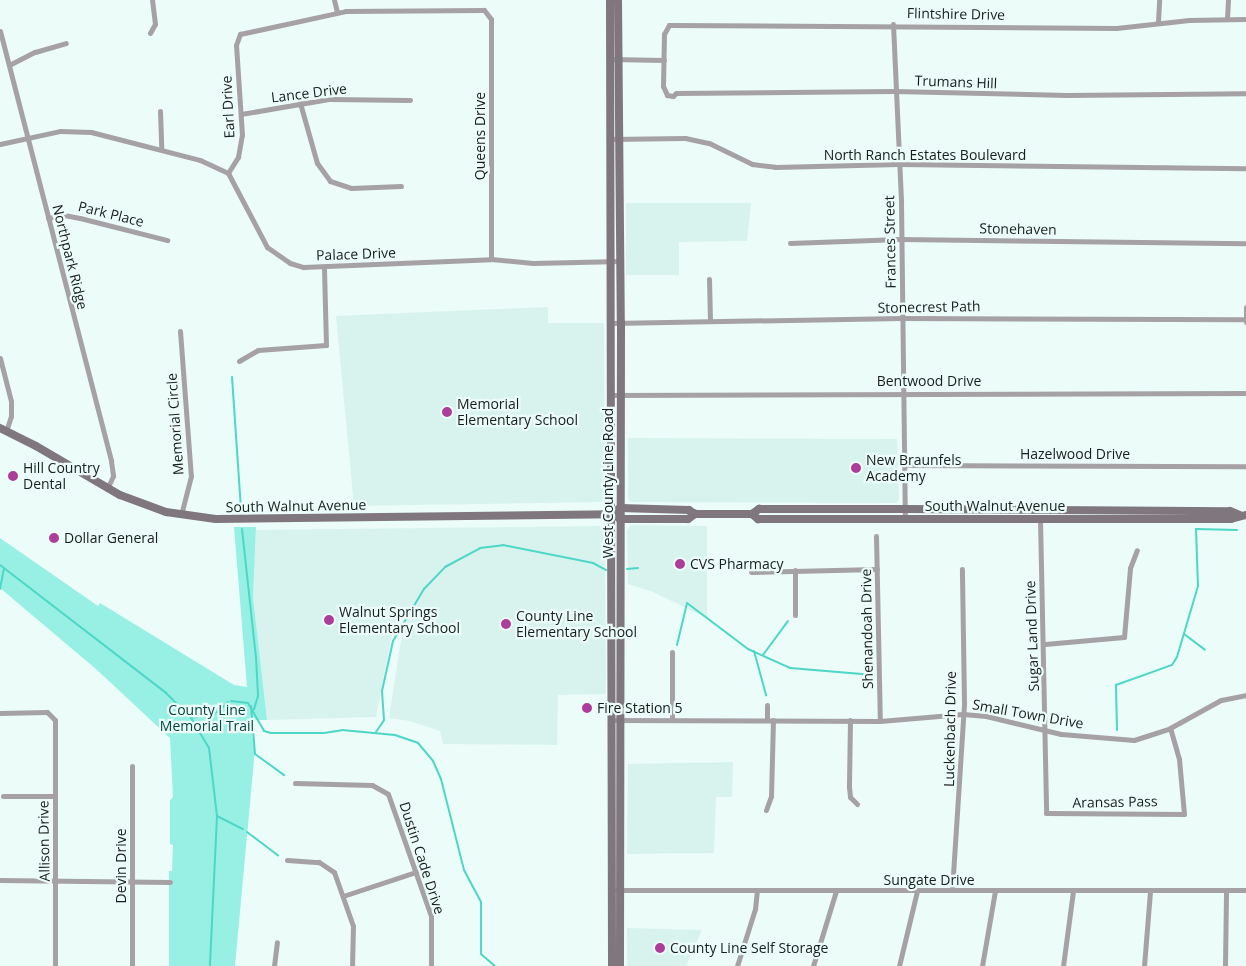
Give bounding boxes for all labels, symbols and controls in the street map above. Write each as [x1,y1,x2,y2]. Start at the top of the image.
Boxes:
street label: Flintshire Drive [907,5,1005,23]
street label: Trumans Hill [914,72,998,92]
street label: Earl Drive [218,75,238,139]
street label: Lance Drive [270,80,348,106]
street label: Queens Drive [472,92,488,180]
street label: North Ranch Estates Boulevard [824,147,1026,163]
street label: Frances Street [881,195,899,289]
street label: Park Place [76,198,146,230]
street label: Northpark Ridge [49,203,91,311]
street label: Stonehaven [979,220,1057,238]
street label: Palace Drive [316,244,396,264]
street label: Stonecrest Path [877,298,981,316]
street label: Memorial Circle [163,372,187,476]
street label: Bentwood Drive [877,373,981,389]
place label: Memorial Elementary School [457,396,578,428]
marker: Memorial Elementary School [441,406,453,418]
street label: West County Line Road [600,408,616,558]
street label: Hazelwood Drive [1020,446,1130,462]
place label: New Braunfels Academy [866,452,961,484]
place label: Hill Country Dental [23,460,100,492]
marker: New Braunfels Academy [850,462,862,474]
marker: Hill Country Dental [7,470,19,482]
street label: South Walnut Avenue [226,496,366,516]
street label: South Walnut Avenue [925,498,1065,514]
place label: Dollar General [64,530,158,546]
marker: Dollar General [48,532,60,544]
place label: CVS Pharmacy [690,556,783,572]
marker: CVS Pharmacy [674,558,686,570]
street label: Shenandoah Drive [858,569,876,689]
street label: Sugar Land Drive [1022,580,1042,692]
place label: Walnut Springs Elementary School [339,604,460,636]
place label: County Line Elementary School [516,608,637,640]
marker: Walnut Springs Elementary School [323,614,335,626]
marker: County Line Elementary School [500,618,512,630]
street label: Luckenbach Drive [941,671,959,787]
street label: Small Town Drive [971,696,1085,732]
place label: Fire Station 5 [597,700,683,716]
park label: County Line Memorial Trail [160,702,254,734]
marker: Fire Station 5 [581,702,593,714]
street label: Aransas Pass [1072,793,1158,811]
street label: Allison Drive [35,800,53,882]
street label: Dustin Cade Drive [396,800,448,916]
street label: Devin Drive [113,828,129,904]
street label: Sungate Drive [884,872,974,888]
place label: County Line Self Storage [670,940,828,956]
marker: County Line Self Storage [654,942,666,954]

